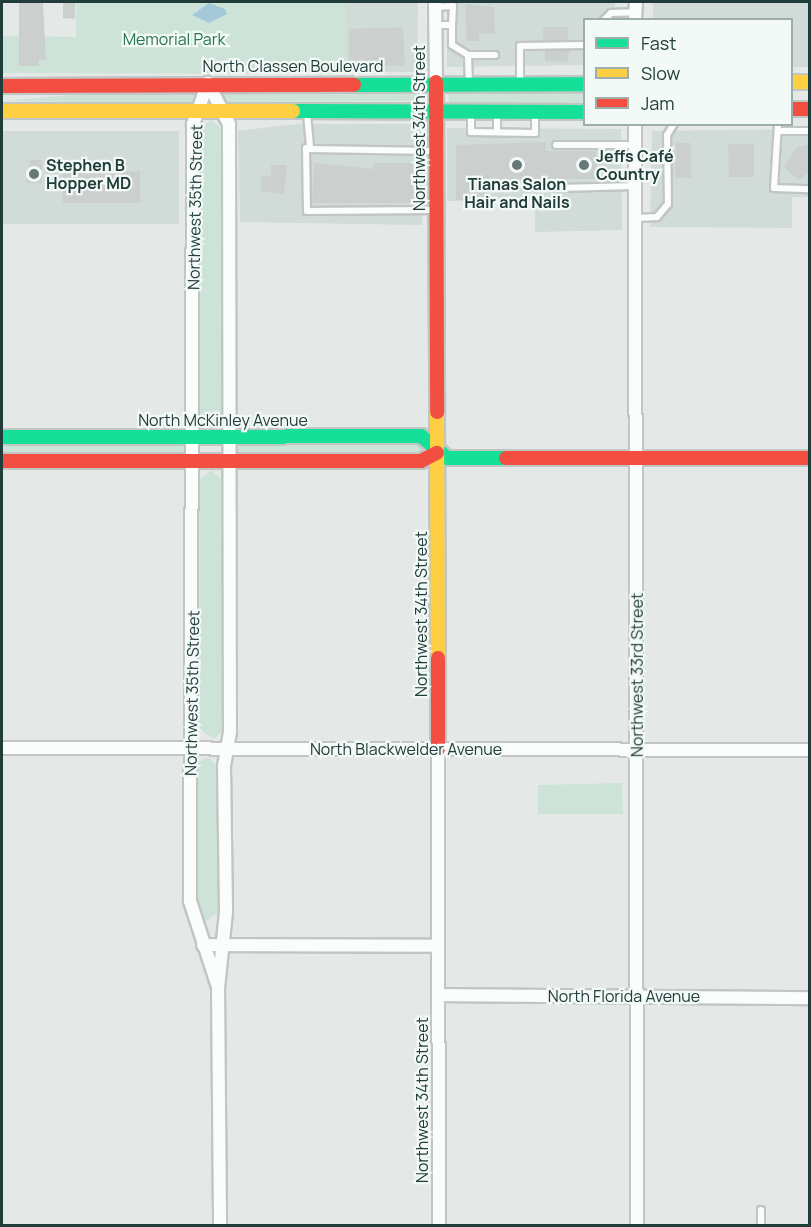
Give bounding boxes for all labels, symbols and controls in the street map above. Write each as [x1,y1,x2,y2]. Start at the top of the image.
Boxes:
legend [583,18,793,126]
park label: Memorial Park [123,29,225,49]
text: Fast [641,31,676,55]
street label: Northwest 34th Street [409,45,429,211]
street label: North Classen Boulevard [202,56,384,76]
text: Slow [641,61,680,85]
text: Jam [641,91,675,115]
street label: Northwest 35th Street [184,124,206,290]
place label: Jeffs Café Country [596,146,674,184]
place label: Stephen B Hopper MD [46,155,131,193]
marker: Tianas Salon Hair and Nails [510,158,524,172]
marker: Jeffs Café Country [577,158,591,172]
marker: Stephen B Hopper MD [27,167,41,181]
place label: Tianas Salon Hair and Nails [464,174,570,212]
street label: North McKinley Avenue [138,410,308,430]
street label: Northwest 34th Street [411,531,431,697]
street label: Northwest 33rd Street [627,593,647,757]
street label: Northwest 35th Street [181,610,203,776]
street label: North Blackwelder Avenue [310,739,502,759]
street label: North Florida Avenue [548,986,700,1006]
street label: Northwest 34th Street [412,1017,432,1183]

